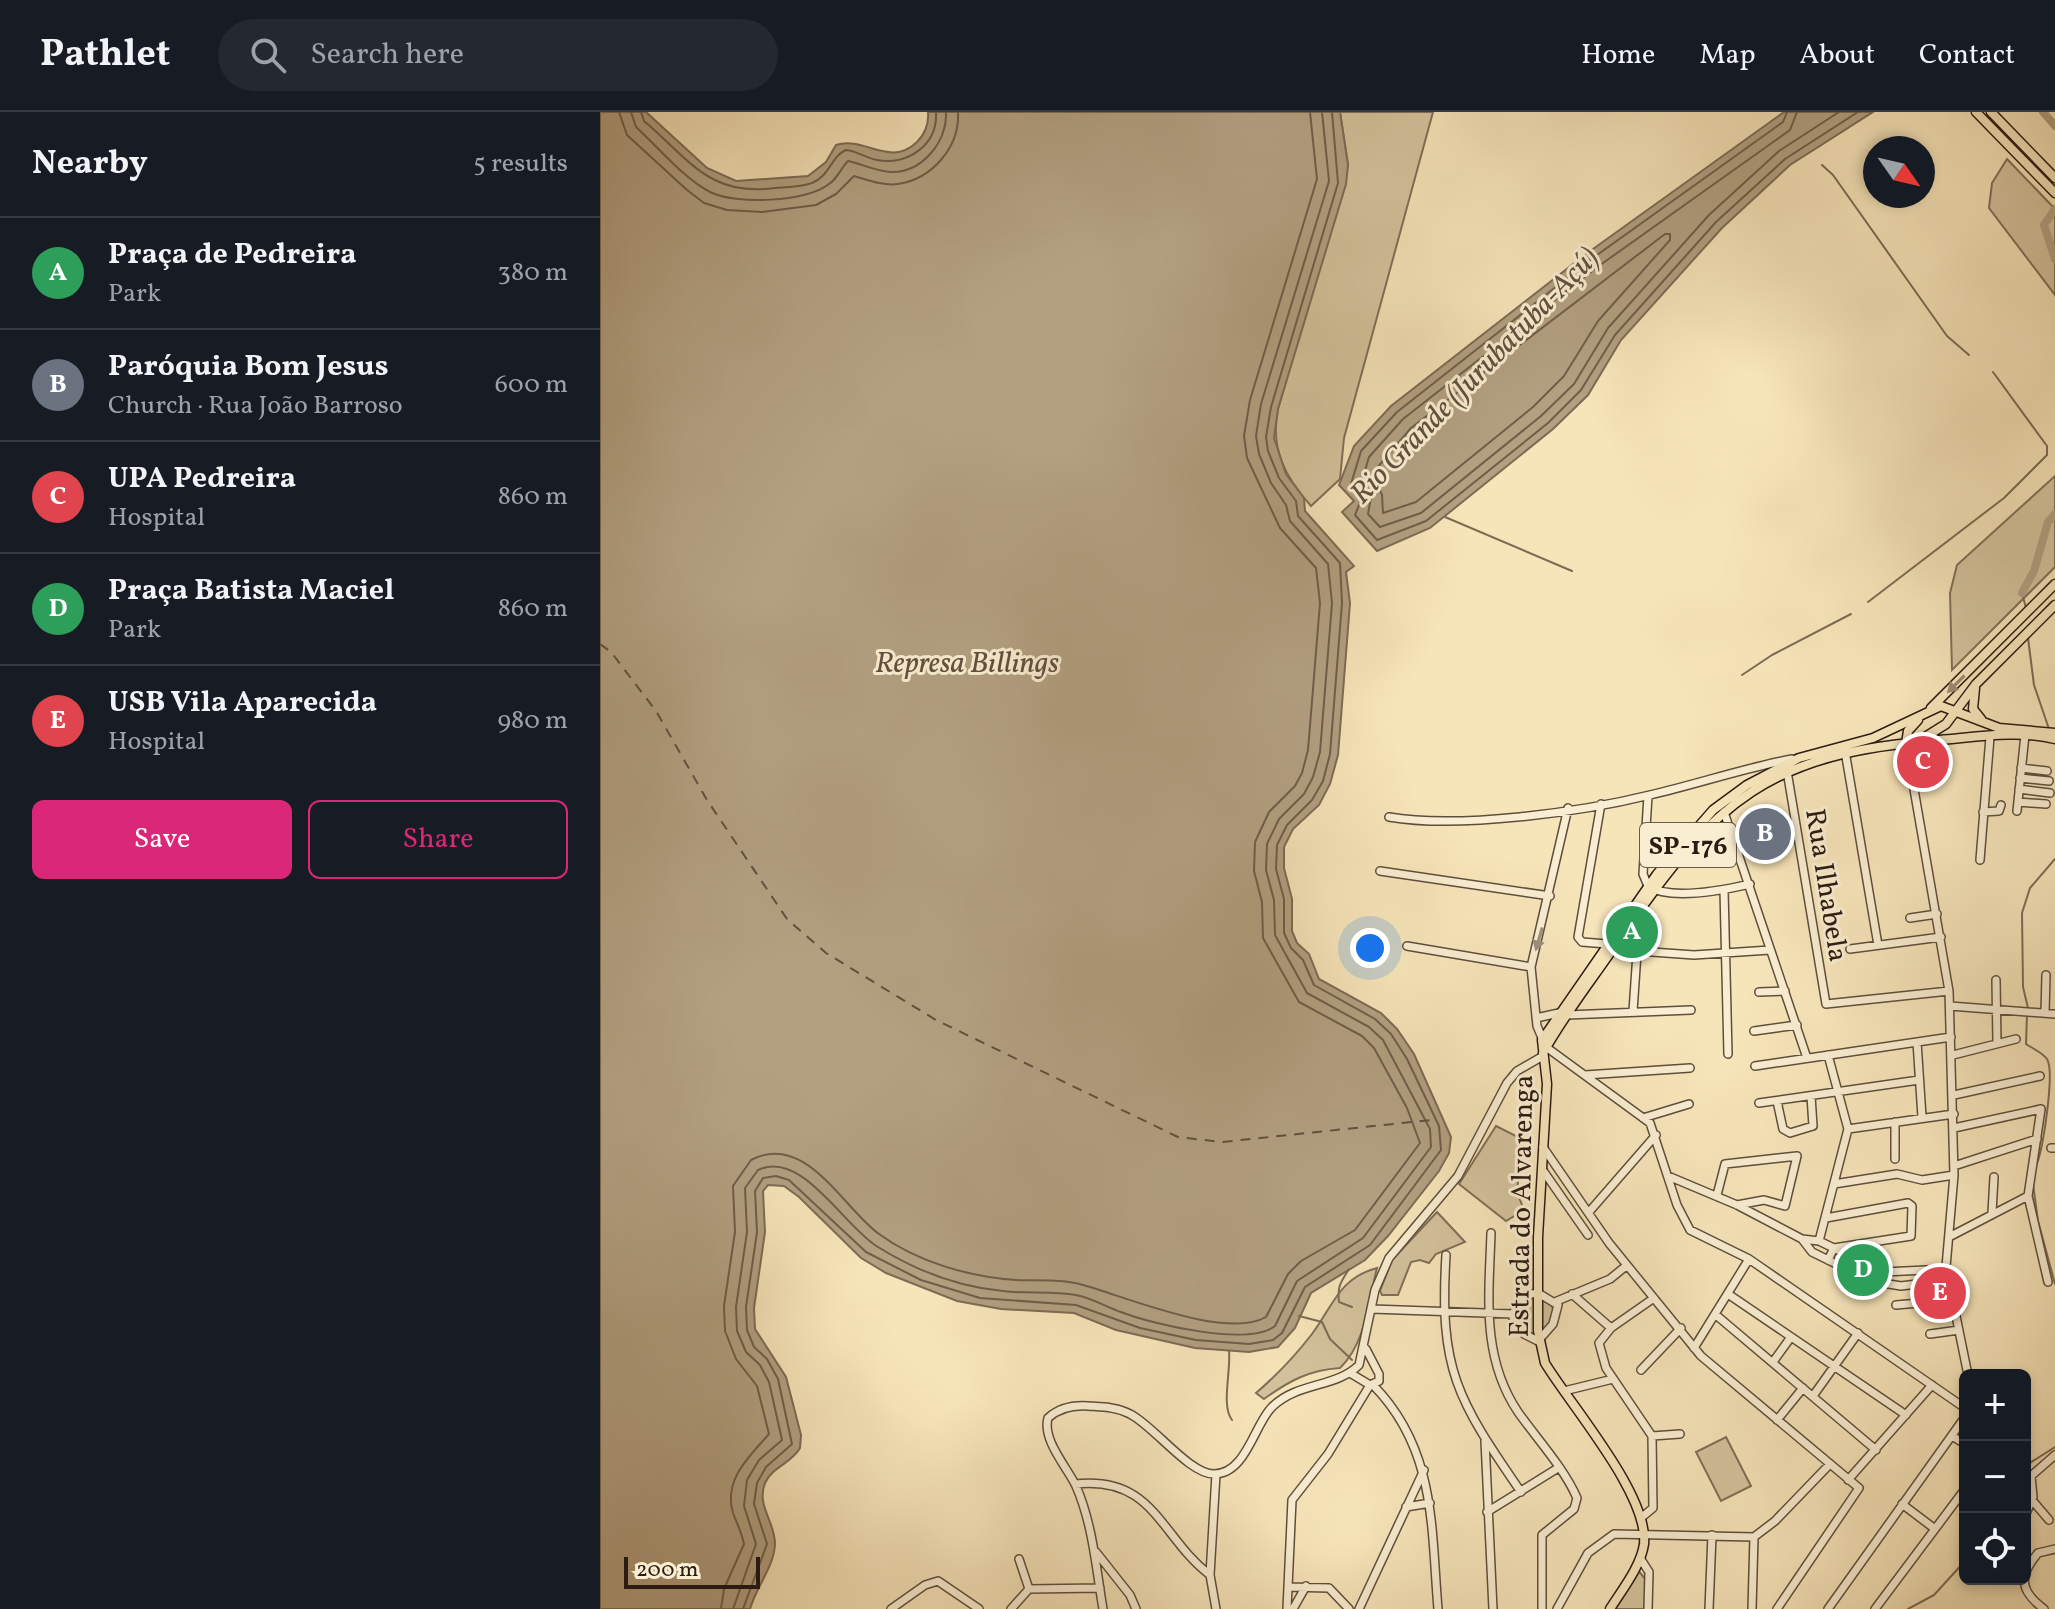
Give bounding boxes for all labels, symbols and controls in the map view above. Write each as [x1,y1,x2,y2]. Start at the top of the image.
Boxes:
search box [218,19,778,91]
text: Pathlet [40,29,170,82]
icon: search [246,33,290,77]
text: Search here [310,34,464,76]
text: Home [1581,36,1655,75]
text: Map [1699,36,1755,75]
text: About [1799,36,1875,75]
text: Contact [1919,36,2015,75]
north arrow [1863,136,1935,208]
text: Nearby [32,141,148,188]
text: 5 results [473,146,568,182]
text: Praça de Pedreira [108,234,357,276]
water label: Rio Grande (Jurubatuba-Açú) [1341,238,1610,514]
text: A [49,255,67,291]
text: 380 m [498,255,568,291]
text: Park [108,276,161,312]
text: Paróquia Bom Jesus [108,346,389,388]
text: B [49,367,67,403]
text: 600 m [495,367,568,403]
text: Church · Rua João Barroso [108,388,403,424]
text: UPA Pedreira [108,458,296,500]
text: C [50,479,66,515]
text: 860 m [498,479,568,515]
text: Hospital [108,500,205,536]
text: Praça Batista Maciel [108,570,394,612]
text: D [48,591,68,627]
text: 860 m [498,591,568,627]
text: Park [108,612,161,648]
water label: Represa Billings [875,643,1059,685]
one-way arrow [1947,674,1966,693]
text: USB Vila Aparecida [108,682,377,724]
text: E [50,703,66,739]
text: 980 m [497,703,568,739]
text: Hospital [108,724,205,760]
pin: C [1897,732,1949,792]
button: Save [32,800,292,879]
button: Share [308,800,568,879]
pin: B [1739,804,1791,864]
street label: Rua Ilhabela [1794,806,1857,965]
road number: SP-176 [1640,823,1736,867]
pin: A [1606,902,1658,962]
your location [1350,928,1390,968]
one-way arrow [1532,928,1545,952]
street label: Estrada do Alvarenga [1501,1074,1544,1338]
pin: D [1837,1240,1889,1300]
pin: E [1914,1263,1966,1323]
map controls [1959,1369,2031,1585]
button: + [1959,1369,2031,1441]
button: − [1959,1441,2031,1513]
button: locate [1959,1513,2031,1585]
scale bar [624,1553,760,1589]
text: 200 m [636,1555,698,1586]

